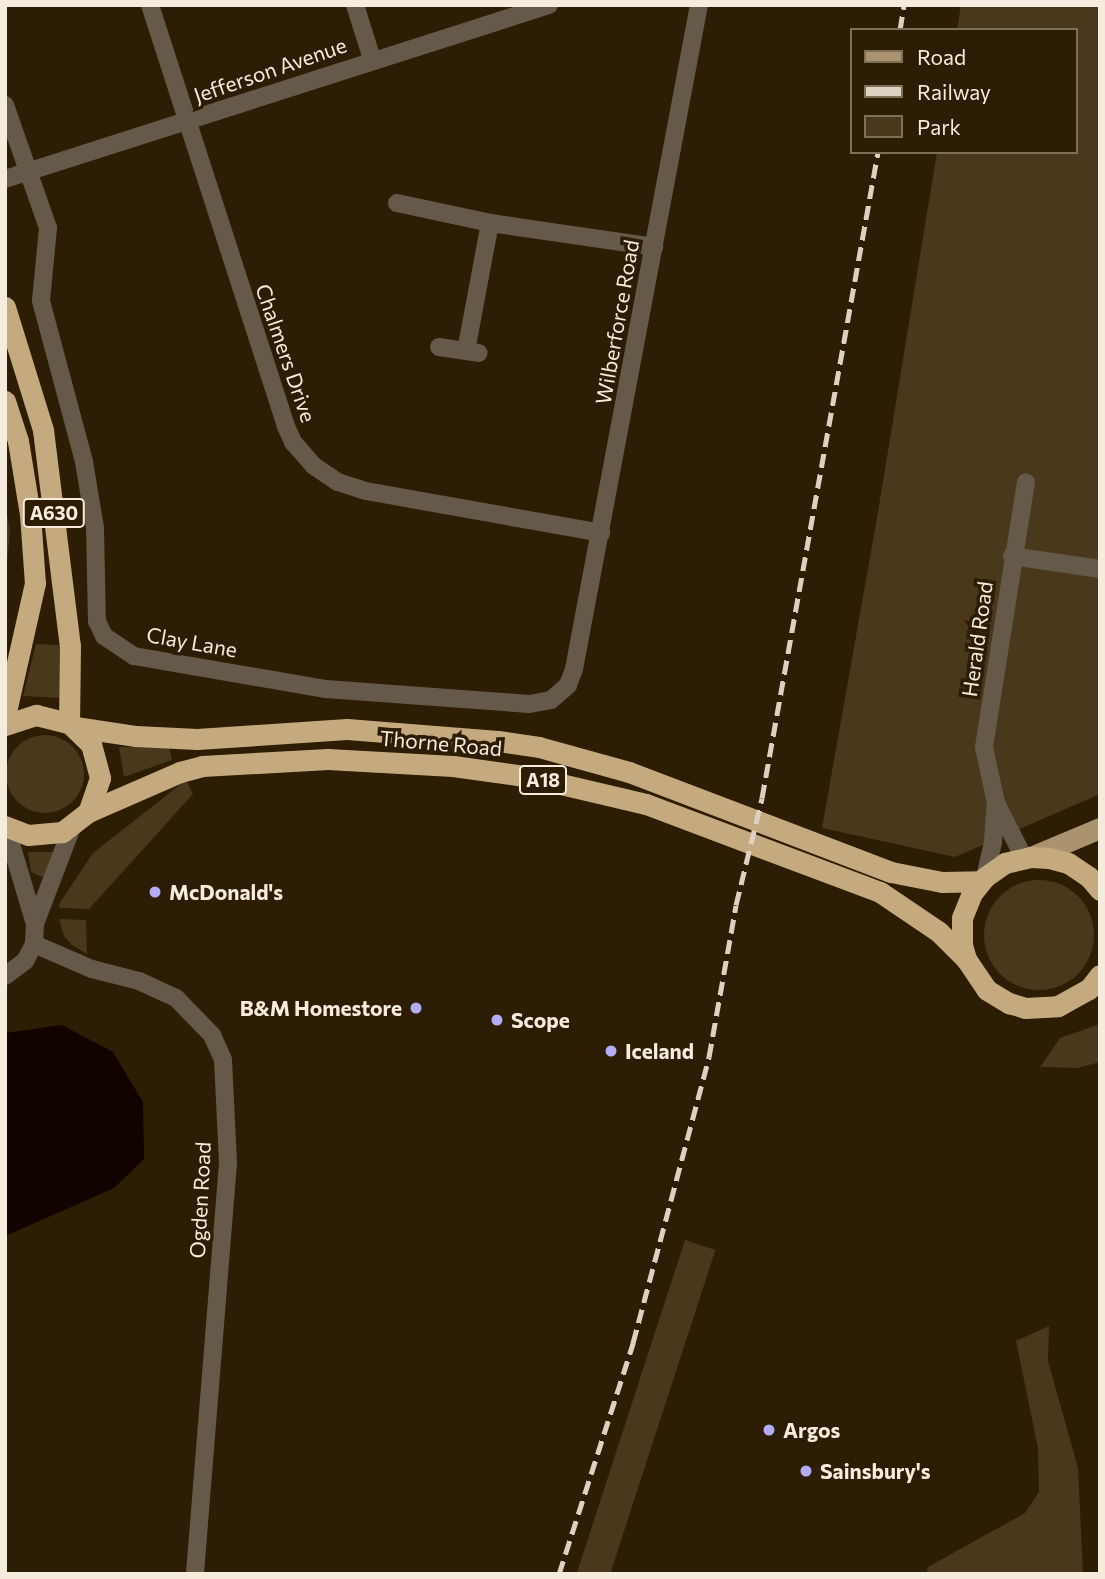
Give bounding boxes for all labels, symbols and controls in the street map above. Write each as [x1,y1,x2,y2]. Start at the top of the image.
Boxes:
legend [850,28,1077,154]
street label: Jefferson Avenue [190,32,350,108]
text: Road [917,44,966,69]
text: Railway [917,79,991,104]
text: Park [917,114,961,139]
street label: Wilberforce Road [590,238,644,406]
street label: Chalmers Drive [251,281,321,425]
road number: A630 [22,498,86,528]
street label: Herald Road [956,580,998,698]
street label: Clay Lane [145,622,239,662]
street label: Thorne Road [379,725,503,761]
road number: A18 [518,764,568,796]
place label: McDonald's [169,879,283,905]
marker: McDonald's [147,884,163,900]
place label: B&M Homestore [240,995,402,1021]
marker: B&M Homestore [408,1000,424,1016]
place label: Scope [511,1007,570,1033]
marker: Scope [489,1012,505,1028]
place label: Iceland [625,1038,694,1064]
marker: Iceland [603,1043,619,1059]
street label: Ogden Road [184,1141,216,1259]
place label: Argos [783,1417,840,1443]
marker: Argos [761,1422,777,1438]
place label: Sainsbury's [820,1458,931,1484]
marker: Sainsbury's [798,1463,814,1479]

